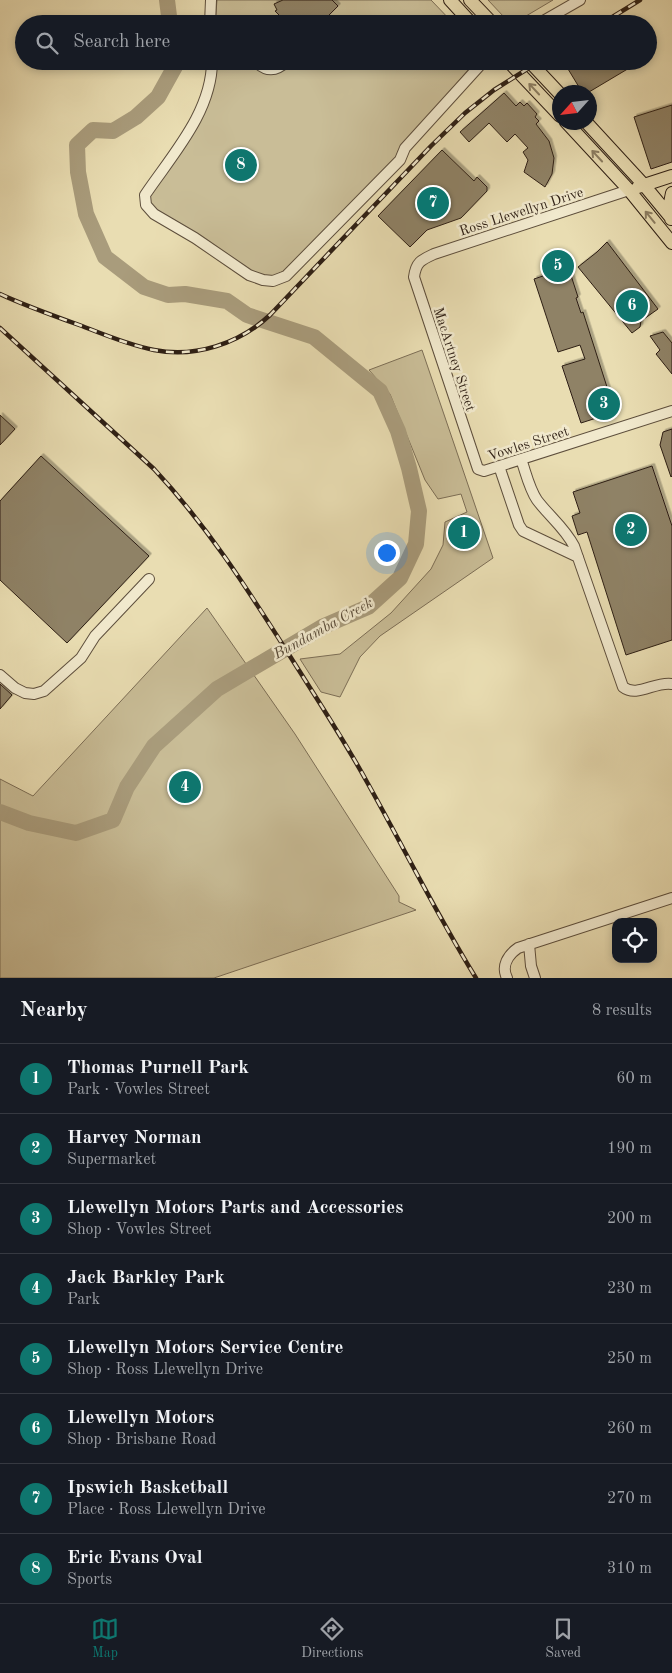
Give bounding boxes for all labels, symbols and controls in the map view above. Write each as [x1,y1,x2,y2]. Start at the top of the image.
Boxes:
search box [15,15,657,70]
icon: search [33,29,61,57]
text: Search here [73,33,170,52]
one-way arrow [528,82,540,95]
north arrow [552,85,597,130]
pin: 8 [225,146,257,184]
one-way arrow [591,150,603,163]
pin: 7 [417,184,449,222]
street label: Ross Llewellyn Drive [458,185,585,239]
one-way arrow [645,211,656,224]
pin: 5 [542,247,574,285]
pin: 6 [616,287,648,325]
street label: MacArtney Street [431,306,478,413]
pin: 3 [588,385,620,423]
street label: Vowles Street [486,424,571,464]
pin: 2 [615,511,647,549]
pin: 1 [448,514,480,552]
your location [374,540,400,566]
water label: Bundamba Creek [271,596,376,663]
pin: 4 [169,768,201,806]
map controls [612,918,657,963]
button: locate [612,918,657,963]
text: Nearby [20,1000,88,1021]
text: 8 results [592,1003,652,1019]
text: Thomas Purnell Park [67,1059,249,1078]
text: 1 [31,1071,41,1087]
text: 60 m [616,1071,652,1087]
text: Park · Vowles Street [67,1082,210,1098]
text: Harvey Norman [67,1129,202,1148]
text: 2 [31,1141,41,1157]
text: 190 m [607,1141,652,1157]
text: Supermarket [67,1152,156,1168]
text: Llewellyn Motors Parts and Accessories [67,1199,403,1218]
text: 3 [31,1211,41,1227]
text: 200 m [607,1211,652,1227]
text: Shop · Vowles Street [67,1222,212,1238]
text: Jack Barkley Park [67,1269,225,1288]
text: 4 [31,1281,41,1297]
text: 230 m [607,1281,652,1297]
text: Park [67,1292,100,1308]
text: Llewellyn Motors Service Centre [67,1339,344,1358]
text: 5 [31,1351,41,1367]
text: 250 m [607,1351,652,1367]
text: Shop · Ross Llewellyn Drive [67,1362,263,1378]
text: Llewellyn Motors [67,1409,214,1428]
text: 6 [31,1421,41,1437]
text: 260 m [607,1421,652,1437]
text: Shop · Brisbane Road [67,1432,216,1448]
text: Ipswich Basketball [67,1479,228,1498]
text: 7 [31,1491,41,1507]
text: 270 m [607,1491,652,1507]
text: Place · Ross Llewellyn Drive [67,1502,266,1518]
text: Eric Evans Oval [67,1549,203,1568]
text: 8 [31,1561,41,1577]
text: 310 m [607,1561,652,1577]
text: Sports [67,1572,112,1588]
tab: Map [91,1615,119,1662]
tab: Directions [301,1615,363,1662]
tab: Saved [545,1615,581,1662]

